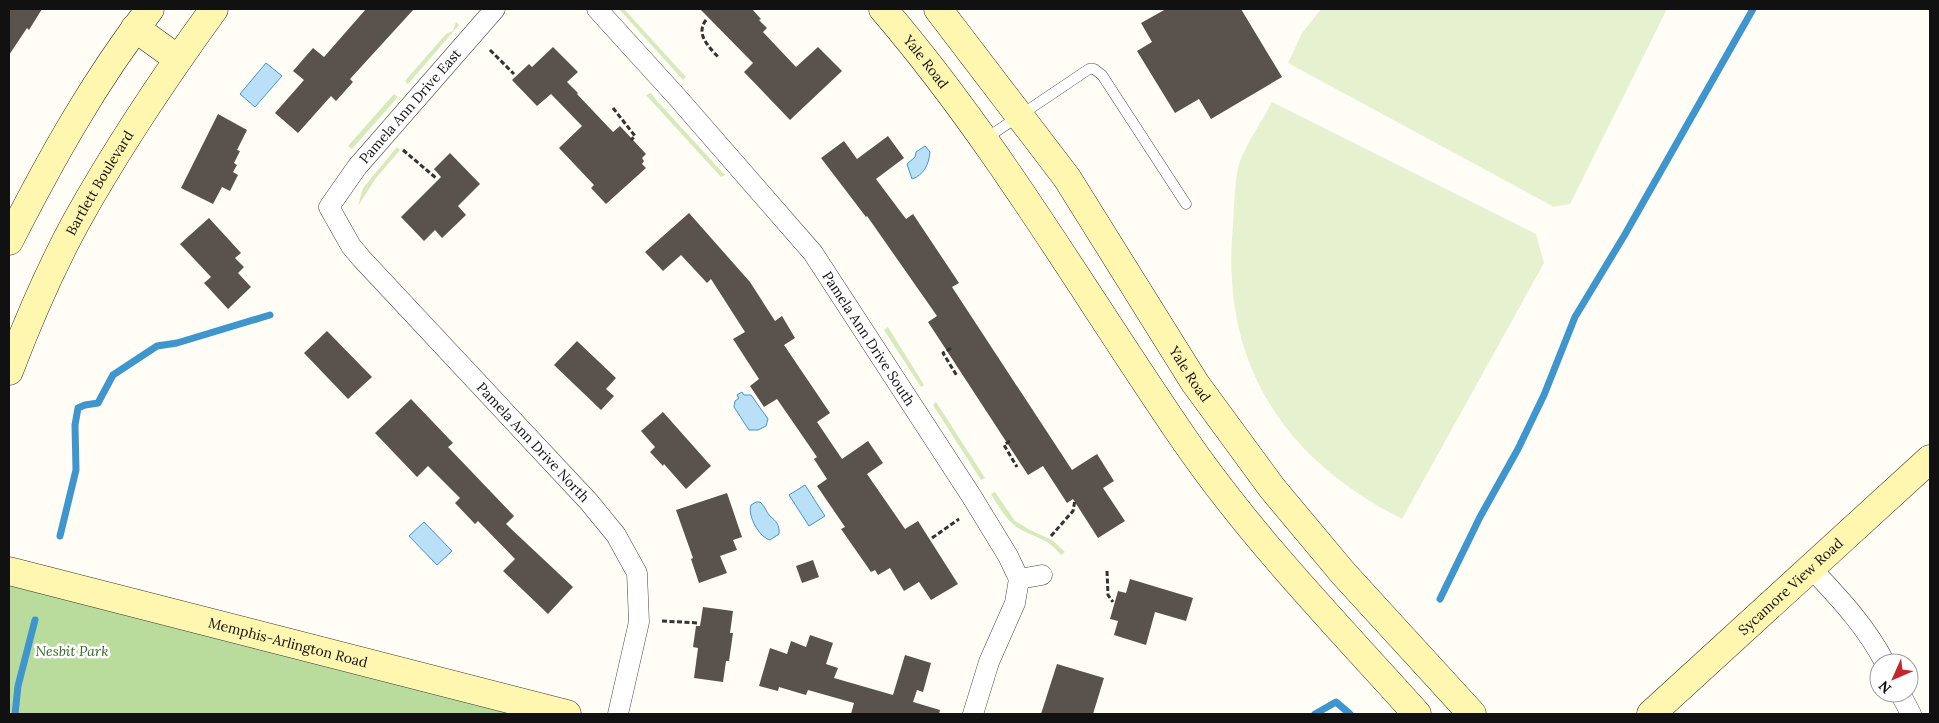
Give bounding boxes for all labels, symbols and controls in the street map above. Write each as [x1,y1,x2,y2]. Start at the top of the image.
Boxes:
street label: Yale Road [899,31,952,92]
street label: Pamela Ann Drive East [355,44,465,167]
street label: Bartlett Boulevard [62,127,137,238]
street label: Pamela Ann Drive South [818,268,919,409]
street label: Yale Road [1165,342,1215,405]
street label: Pamela Ann Drive North [473,378,593,506]
street label: Sycamore View Road [1734,534,1847,639]
street label: Memphis-Arlington Road [206,613,370,672]
park label: Nesbit Park [36,642,108,660]
north arrow [1869,653,1919,703]
text: N [1874,677,1895,697]

